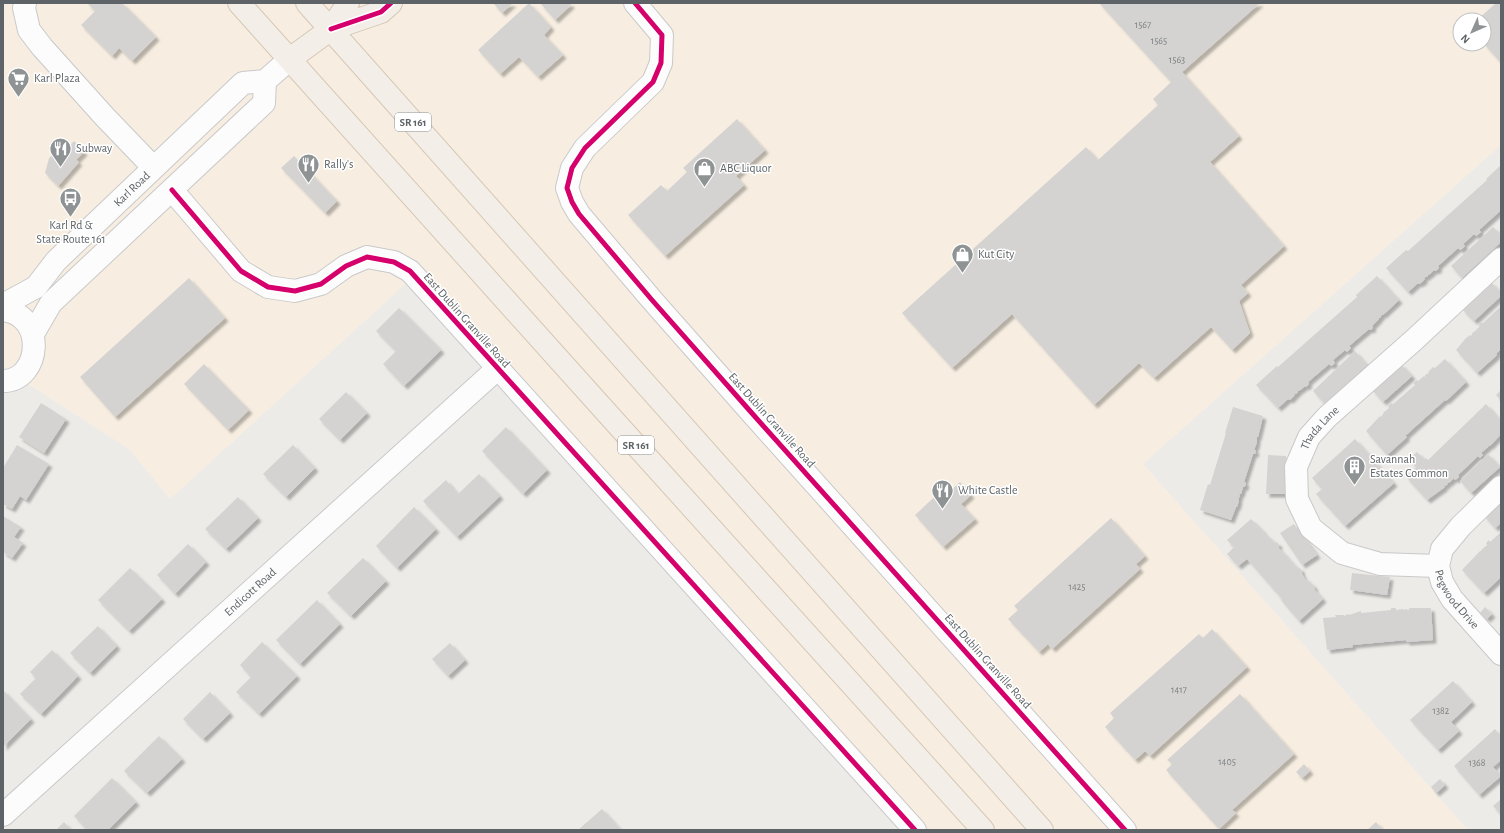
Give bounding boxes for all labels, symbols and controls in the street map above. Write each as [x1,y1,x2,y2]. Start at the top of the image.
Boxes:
north arrow [1452,12,1492,52]
house number: 1567 [1135,20,1151,30]
text: N [1459,32,1472,45]
house number: 1565 [1151,36,1167,46]
house number: 1563 [1169,55,1185,65]
supermarket icon: Karl Plaza [6,65,32,98]
place label: Karl Plaza [34,72,80,84]
road number: SR 161 [395,113,431,131]
restaurant icon: Subway [47,135,73,168]
place label: Subway [76,142,112,155]
restaurant icon: Rally's [296,151,322,184]
shop icon: ABC Liquor [692,155,718,188]
place label: Rally's [324,158,353,171]
place label: ABC Liquor [720,162,771,174]
street label: Karl Road [111,169,152,209]
bus stop icon: Karl Rd & State Route 161 [58,185,84,218]
place label: Karl Rd & State Route 161 [36,219,106,245]
shop icon: Kut City [950,241,976,274]
place label: Kut City [978,248,1014,261]
street label: East Dublin Granville Road [421,270,513,370]
street label: East Dublin Granville Road [726,370,818,470]
street label: Thada Lane [1298,404,1341,451]
road number: SR 161 [618,436,654,454]
building icon: Savannah Estates Common [1342,453,1368,486]
place label: Savannah Estates Common [1370,453,1448,479]
restaurant icon: White Castle [930,477,956,510]
place label: White Castle [958,484,1017,496]
street label: Endicott Road [222,566,278,618]
street label: Pegwood Drive [1433,568,1482,631]
house number: 1425 [1069,582,1085,592]
street label: East Dublin Granville Road [942,611,1034,711]
house number: 1417 [1171,685,1187,695]
house number: 1382 [1433,706,1450,716]
house number: 1405 [1218,757,1236,767]
house number: 1368 [1469,758,1486,768]

